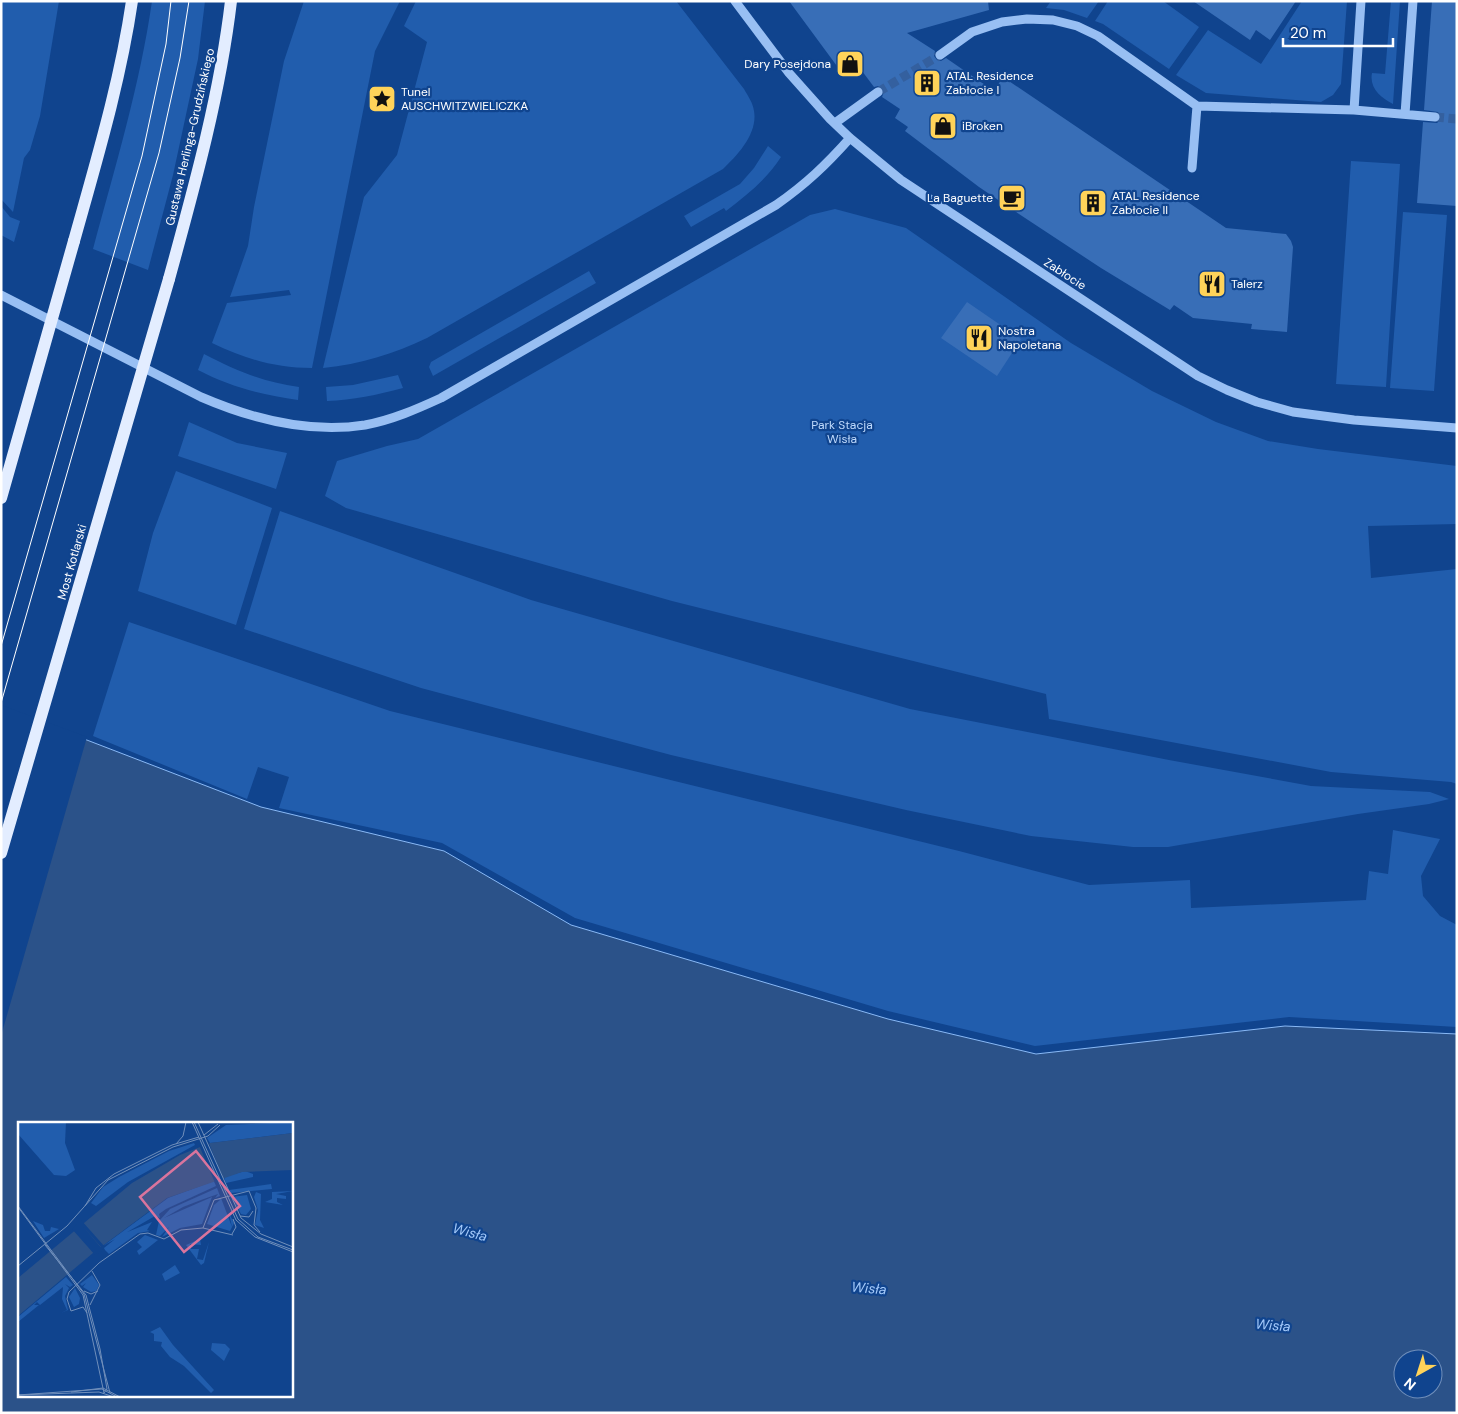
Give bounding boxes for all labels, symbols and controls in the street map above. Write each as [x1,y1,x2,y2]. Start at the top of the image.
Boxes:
scale bar [1283,15,1393,47]
text: 20 m [1290,23,1326,43]
street label: Gustawa Herlinga-Grudzińskiego [162,47,218,227]
shop icon: Dary Posejdona [835,49,865,79]
place label: Dary Posejdona [744,56,831,72]
building icon: ATAL Residence Zabłocie I [912,68,942,98]
place label: ATAL Residence Zabłocie I [946,68,1034,98]
place icon: Tunel AUSCHWITZWIELICZKA [367,84,397,114]
place label: Tunel AUSCHWITZWIELICZKA [401,84,528,114]
shop icon: iBroken [928,111,958,141]
place label: iBroken [962,118,1003,134]
cafe icon: La Baguette [997,183,1027,213]
building icon: ATAL Residence Zabłocie II [1078,188,1108,218]
place label: ATAL Residence Zabłocie II [1112,188,1200,218]
place label: La Baguette [927,190,993,206]
street label: Zabłocie [1041,254,1089,294]
restaurant icon: Talerz [1197,269,1227,299]
place label: Talerz [1231,276,1263,292]
restaurant icon: Nostra Napoletana [964,323,994,353]
place label: Nostra Napoletana [998,323,1061,353]
park label: Park Stacja Wisła [811,417,873,447]
street label: Most Kotlarski [54,522,90,602]
inset map [18,1122,292,1396]
water label: Wisła [451,1219,490,1245]
water label: Wisła [851,1277,888,1299]
water label: Wisła [1255,1314,1292,1336]
north arrow [1393,1349,1443,1399]
text: N [1400,1374,1419,1394]

